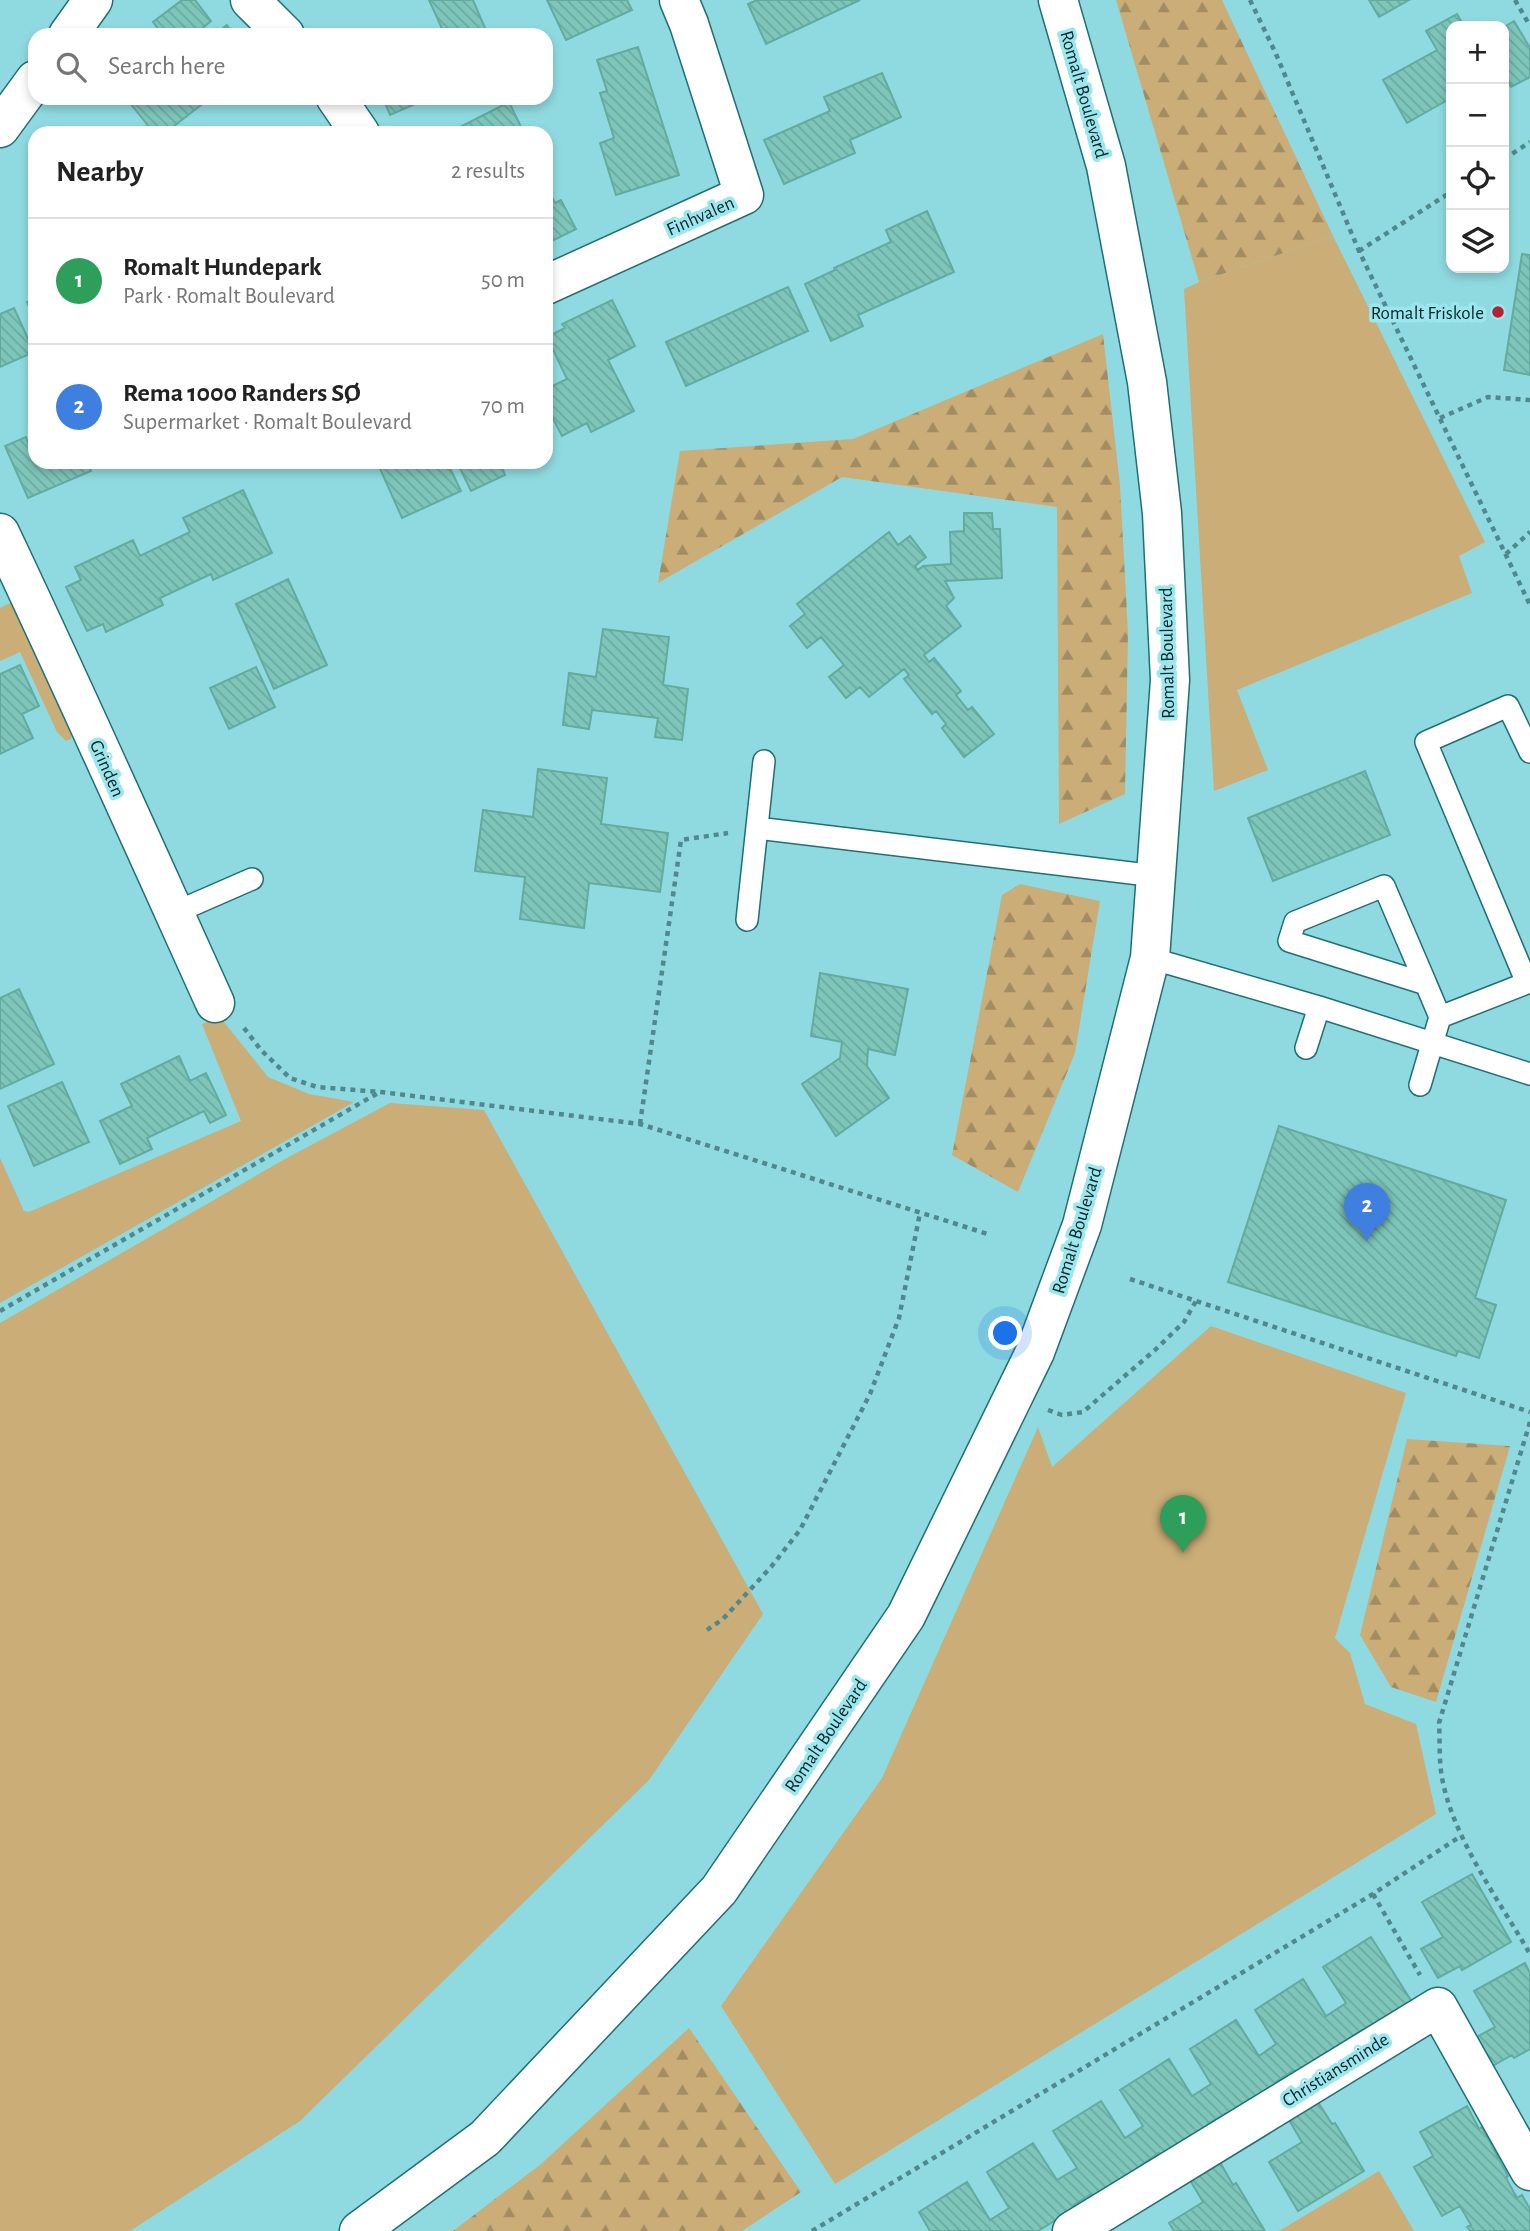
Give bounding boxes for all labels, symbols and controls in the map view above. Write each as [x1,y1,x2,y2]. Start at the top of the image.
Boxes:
map controls [1446,21,1509,273]
button: + [1446,21,1509,84]
search box [28,28,553,105]
street label: Romalt Boulevard [1056,29,1111,160]
icon: search [52,48,90,86]
text: Search here [108,53,226,79]
button: − [1446,84,1509,147]
button: locate [1446,147,1509,210]
text: Nearby [56,157,144,187]
text: 2 results [451,160,525,183]
street label: Finhvalen [664,193,737,240]
button: layers [1446,210,1509,273]
text: Romalt Hundepark [123,254,322,280]
text: 1 [75,269,83,292]
text: 50 m [481,269,525,292]
text: Park · Romalt Boulevard [123,285,335,308]
place label: Romalt Friskole [1371,304,1484,323]
marker: Romalt Friskole [1490,304,1506,320]
text: Rema 1000 Randers SØ [123,380,361,406]
text: 2 [74,395,84,418]
text: 70 m [481,395,525,418]
text: Supermarket · Romalt Boulevard [123,411,412,434]
street label: Romalt Boulevard [1157,587,1178,719]
street label: Grinden [86,737,128,800]
street label: Romalt Boulevard [1049,1165,1106,1296]
pin: 2 [1344,1183,1390,1241]
your location [988,1316,1022,1350]
pin: 1 [1160,1495,1206,1553]
street label: Romalt Boulevard [782,1676,871,1796]
street label: Christiansminde [1279,2030,1392,2111]

